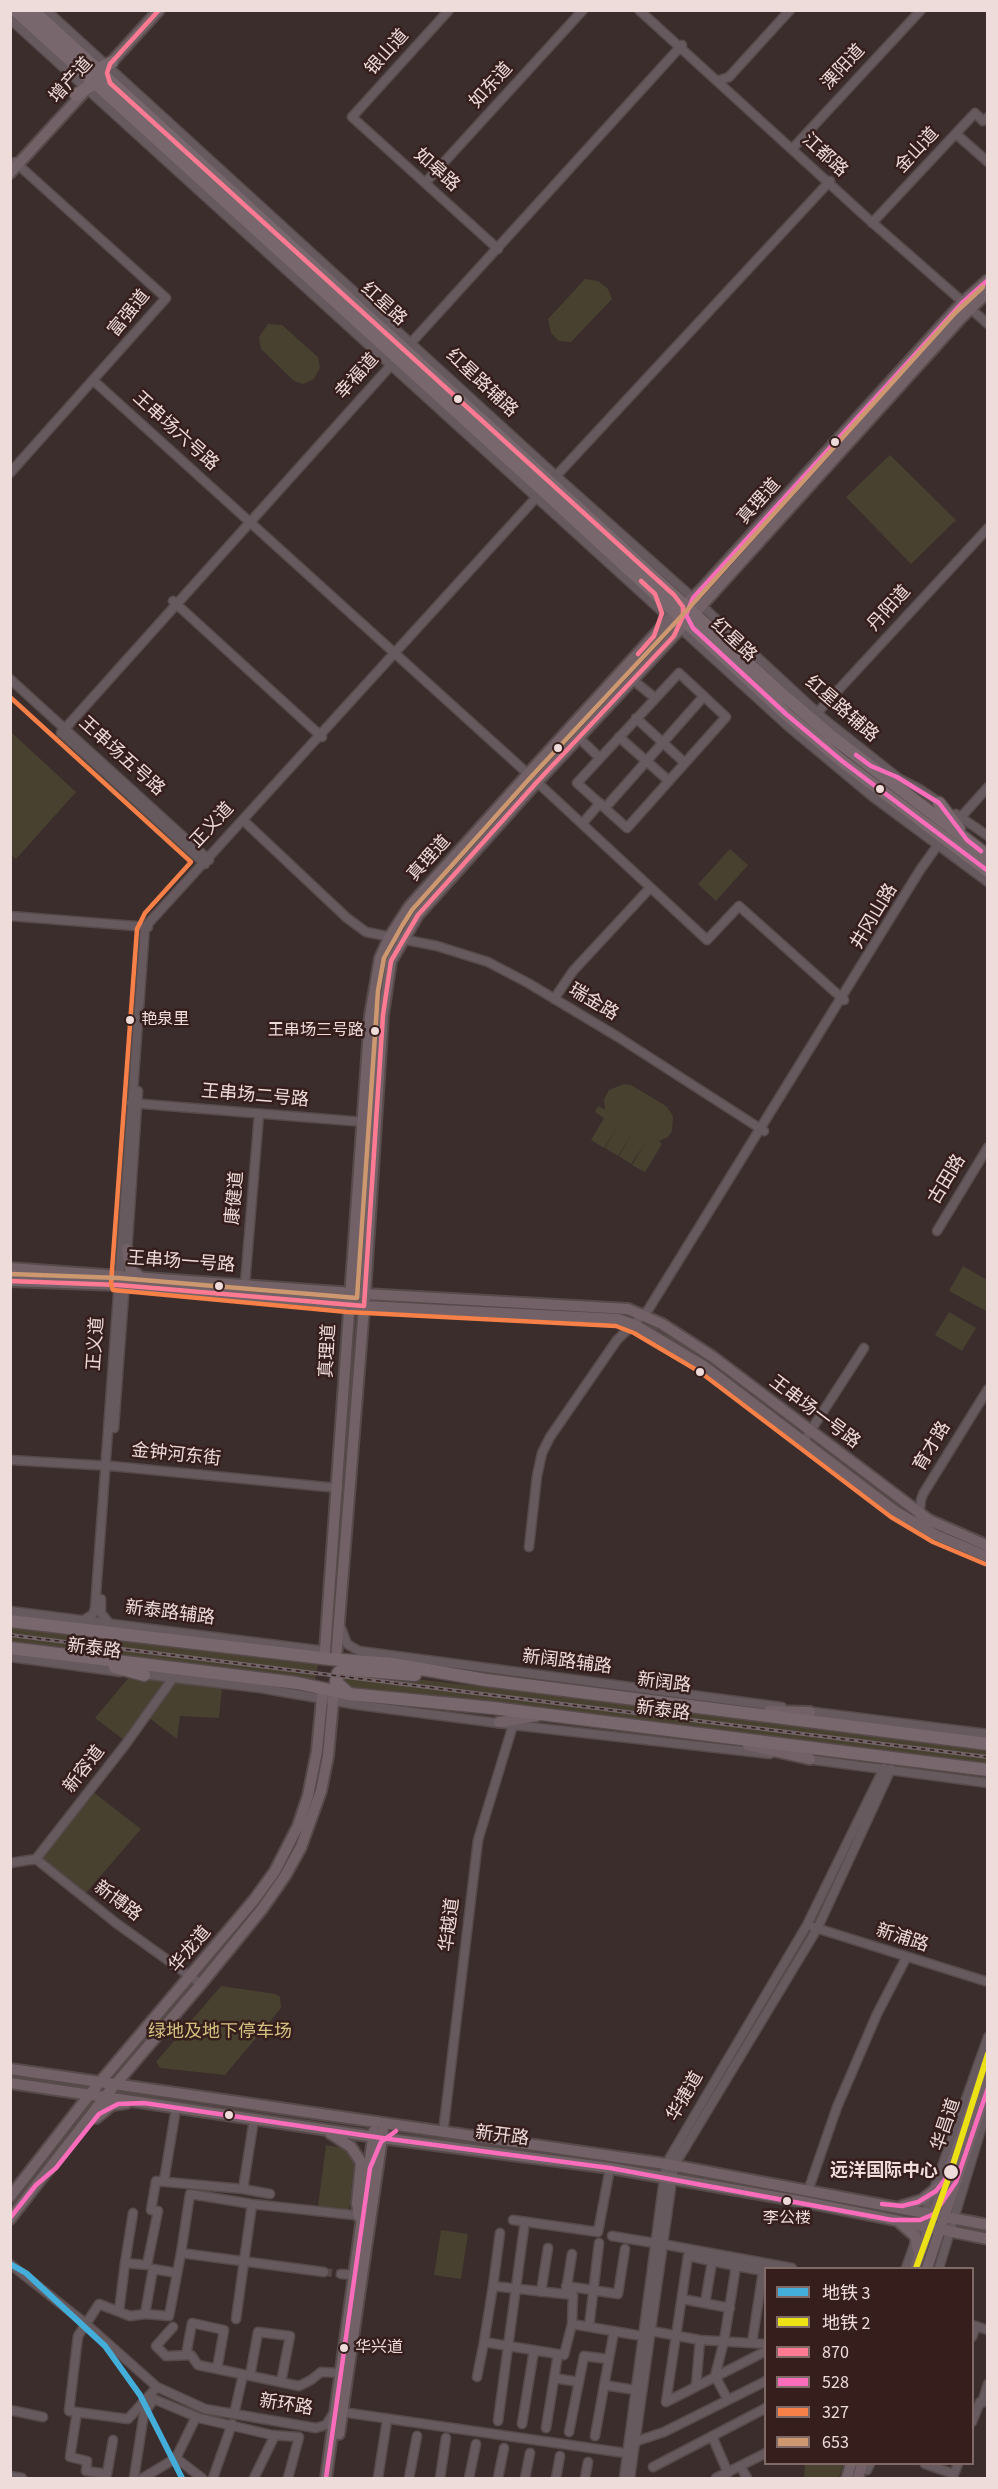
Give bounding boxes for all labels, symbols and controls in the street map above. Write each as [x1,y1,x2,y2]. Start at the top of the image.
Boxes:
street label: 银山道 [362,26,414,80]
street label: 溧阳道 [818,41,870,95]
street label: 增产道 [46,54,98,108]
street label: 如东道 [466,59,518,113]
street label: 金山道 [892,124,944,178]
street label: 江都路 [797,130,851,182]
street label: 如皋路 [409,145,463,197]
street label: 红星路 [356,279,410,331]
street label: 富强道 [105,286,155,342]
street label: 红星路辅路 [441,345,521,423]
street label: 幸福道 [332,350,384,404]
street label: 王串场六号路 [128,388,222,476]
unlabelled marker [452,393,464,405]
unlabelled marker [829,436,841,448]
street label: 真理道 [734,475,786,529]
street label: 丹阳道 [864,582,916,636]
street label: 红星路 [706,615,760,667]
street label: 红星路辅路 [800,672,882,748]
street label: 王串场五号路 [74,713,168,801]
unlabelled marker [552,742,564,754]
unlabelled marker [874,783,886,795]
street label: 正义道 [187,799,239,853]
street label: 真理道 [404,832,456,886]
street label: 井冈山路 [847,881,903,953]
street label: 瑞金路 [564,980,622,1026]
place label: 艳泉里 [141,1010,189,1030]
marker: 艳泉里 [124,1014,136,1026]
place label: 王串场三号路 [268,1021,364,1041]
marker: 王串场三号路 [369,1025,381,1037]
street label: 王串场二号路 [200,1082,310,1112]
street label: 古田路 [925,1151,971,1209]
street label: 康健道 [223,1170,249,1226]
street label: 王串场一号路 [126,1248,236,1278]
unlabelled marker [213,1280,225,1292]
street label: 正义道 [84,1316,110,1372]
street label: 真理道 [317,1323,341,1379]
unlabelled marker [694,1366,706,1378]
street label: 王串场一号路 [764,1372,864,1454]
street label: 育才路 [910,1418,956,1476]
street label: 金钟河东街 [130,1441,222,1471]
street label: 新泰路辅路 [124,1598,216,1630]
street label: 新泰路 [66,1636,122,1664]
street label: 新阔路辅路 [521,1647,613,1679]
street label: 新阔路 [636,1670,692,1698]
street label: 新泰路 [635,1698,691,1726]
street label: 新容道 [60,1742,110,1798]
street label: 新博路 [89,1877,145,1927]
street label: 华越道 [437,1897,465,1953]
street label: 新浦路 [873,1920,931,1958]
street label: 华龙道 [165,1922,217,1978]
park label: 绿地及地下停车场 [148,2022,292,2044]
street label: 华捷道 [663,2068,709,2126]
street label: 华昌道 [928,2096,966,2154]
unlabelled marker [223,2109,235,2121]
street label: 新开路 [474,2123,530,2151]
place label: 远洋国际中心 [830,2161,938,2183]
marker: 远洋国际中心 [942,2163,960,2181]
marker: 李公楼 [781,2195,793,2207]
place label: 李公楼 [763,2209,811,2229]
legend [764,2267,974,2465]
text: 地铁 3 [822,2281,871,2306]
text: 地铁 2 [822,2311,871,2336]
place label: 华兴道 [355,2338,403,2358]
text: 870 [822,2340,849,2365]
marker: 华兴道 [338,2342,350,2354]
text: 528 [822,2370,849,2395]
street label: 新环路 [258,2391,314,2421]
text: 327 [822,2400,849,2425]
text: 653 [822,2430,849,2455]

